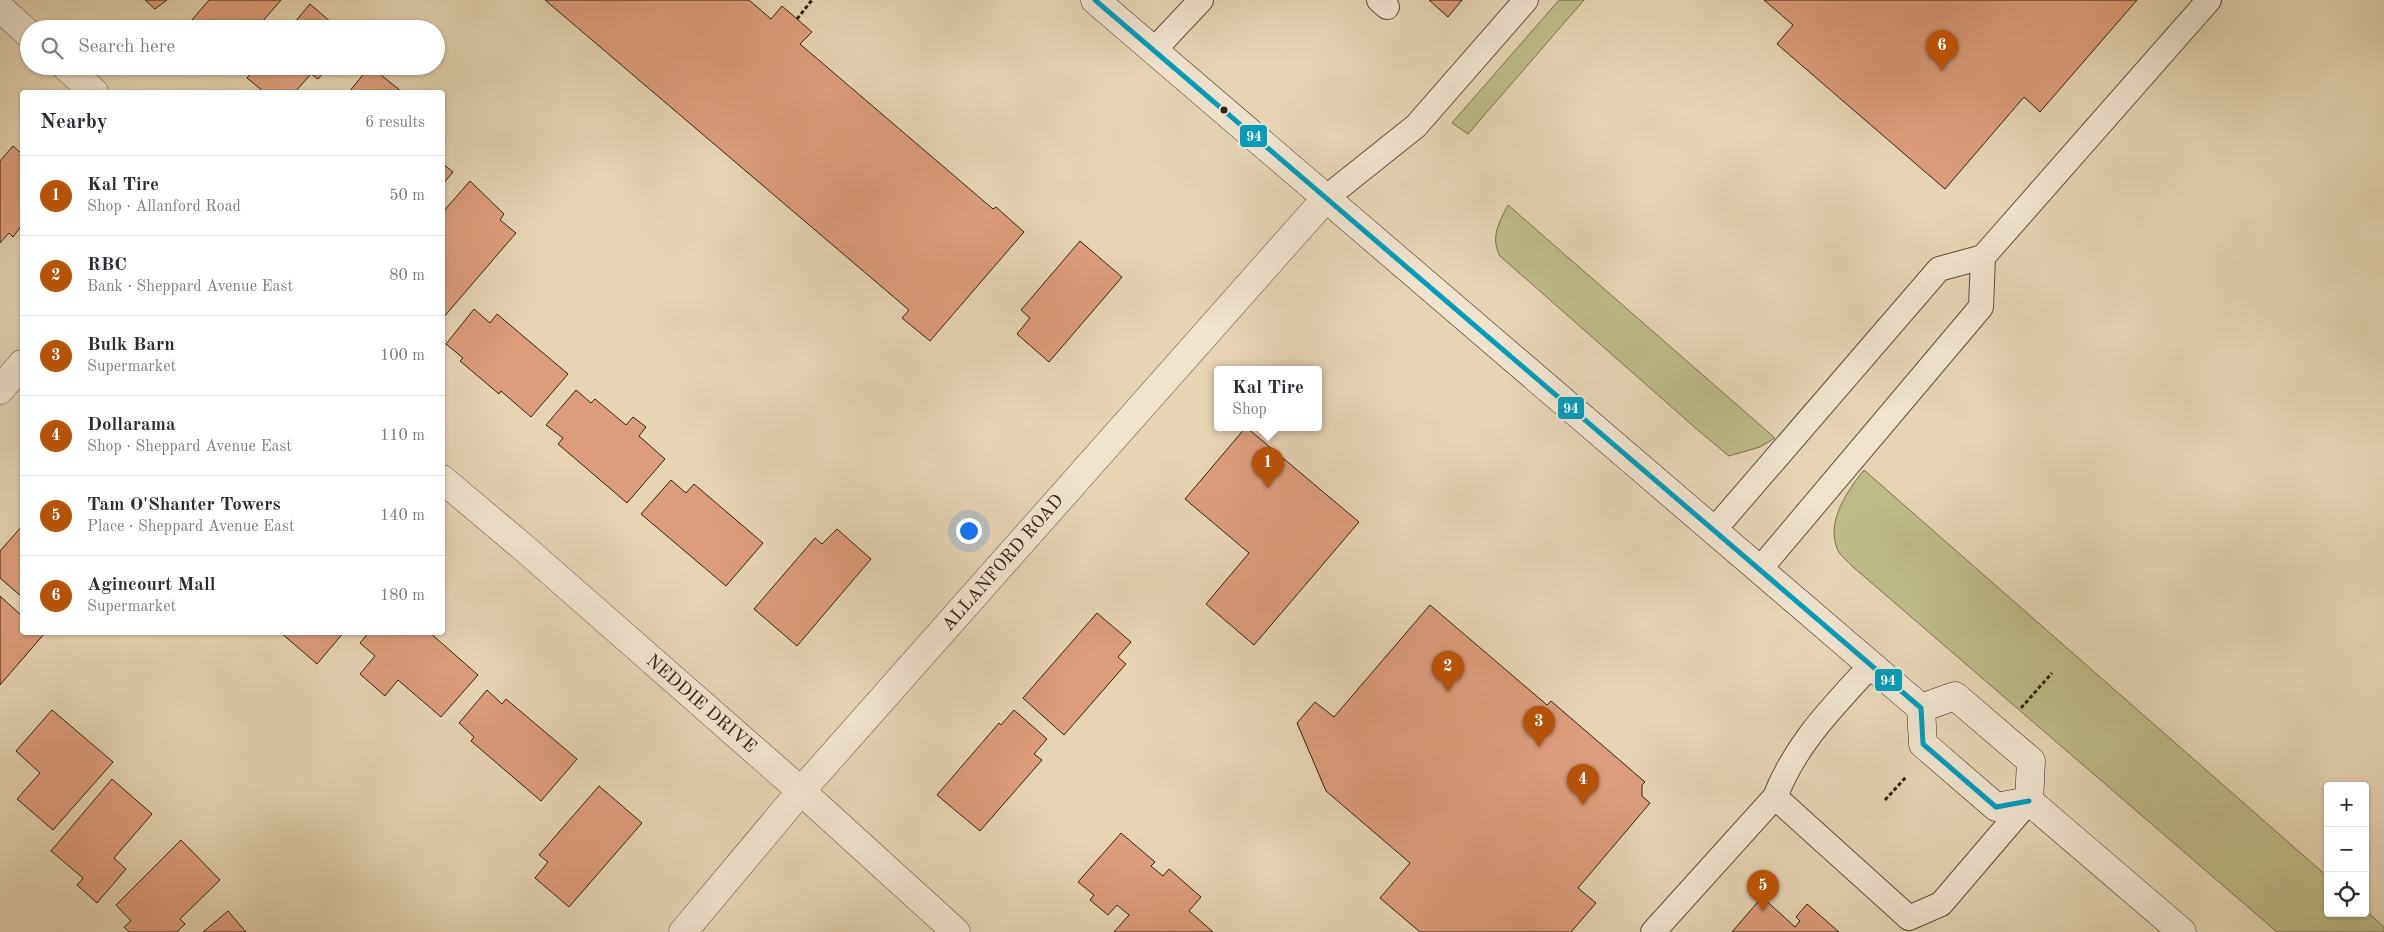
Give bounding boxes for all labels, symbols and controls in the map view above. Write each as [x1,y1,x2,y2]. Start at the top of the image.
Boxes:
search box [20,20,445,75]
pin: 6 [1926,30,1958,71]
icon: search [38,34,66,62]
text: Search here [78,38,175,57]
unlabelled marker [1219,105,1229,115]
text: Nearby [40,112,108,133]
text: 6 results [365,115,425,131]
line badge: 94 [1239,124,1268,148]
text: 94 [1246,130,1262,144]
text: Kal Tire [87,176,159,195]
text: 1 [51,188,61,204]
text: 50 m [389,188,425,204]
text: Shop · Allanford Road [87,199,241,215]
text: RBC [87,256,127,275]
text: 2 [51,268,61,284]
text: 80 m [389,268,425,284]
text: Bank · Sheppard Avenue East [87,279,293,295]
text: Bulk Barn [87,336,175,355]
text: 3 [51,348,61,364]
text: 100 m [380,348,425,364]
text: Supermarket [87,359,176,375]
popup [1214,366,1322,431]
text: Kal Tire [1232,379,1304,398]
line badge: 94 [1557,396,1585,420]
text: Shop [1232,402,1267,418]
text: 94 [1563,402,1579,416]
text: Dollarama [87,416,176,435]
text: 4 [51,428,61,444]
text: 110 m [380,428,425,444]
text: Shop · Sheppard Avenue East [87,439,292,455]
pin: 1 [1252,447,1284,488]
street label: ALLANFORD ROAD [939,491,1067,635]
text: Tam O'Shanter Towers [87,496,281,515]
text: 5 [51,508,61,524]
text: 140 m [380,508,425,524]
your location [956,518,982,544]
text: Place · Sheppard Avenue East [87,519,295,535]
text: Agincourt Mall [87,576,216,595]
text: 6 [51,588,61,604]
text: 180 m [380,588,425,604]
text: Supermarket [87,599,176,615]
pin: 2 [1432,651,1464,692]
street label: NEDDIE DRIVE [643,652,759,756]
line badge: 94 [1874,668,1903,692]
text: 94 [1880,674,1896,688]
pin: 3 [1523,706,1555,747]
pin: 4 [1567,764,1599,805]
map controls [2324,782,2369,917]
button: + [2324,782,2369,827]
button: − [2324,827,2369,872]
pin: 5 [1747,870,1779,911]
button: locate [2324,872,2369,917]

